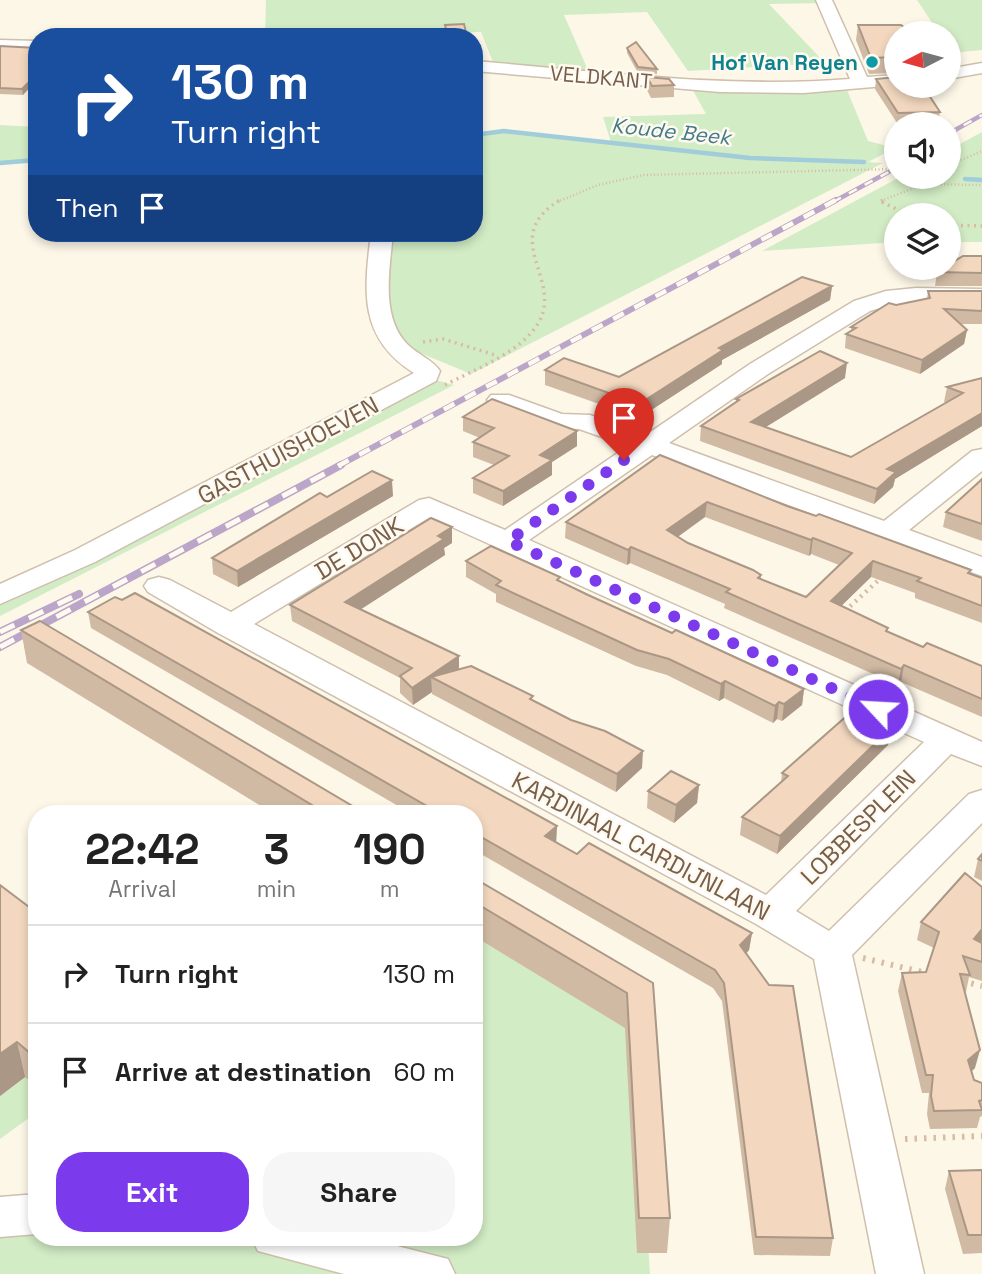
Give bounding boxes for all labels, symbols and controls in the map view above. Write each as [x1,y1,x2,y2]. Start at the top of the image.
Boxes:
north arrow [884,21,961,98]
map controls [884,21,961,280]
place label: Hof Van Reyen [711,49,858,76]
text: 130 m [171,51,309,113]
marker: Hof Van Reyen [864,54,880,70]
icon: right [56,56,147,147]
street label: VELDKANT [549,59,653,95]
water label: Koude Beek [610,111,735,151]
text: Turn right [171,112,321,152]
button: sound [884,112,961,189]
icon: arrive [133,189,171,227]
text: Then [56,191,119,225]
button: layers [884,203,961,280]
pin [594,388,654,460]
street label: GASTHUISHOEVEN [192,389,384,511]
icon: arrive [605,399,643,437]
street label: DE DONK [309,509,409,587]
position arrow [841,672,915,746]
street label: LOBBESPLEIN [794,763,922,891]
street label: KARDINAAL CARDIJNLAAN [506,765,776,927]
text: 22:42 [85,823,199,876]
text: 3 [264,823,289,876]
text: 190 [354,823,426,876]
text: Arrival [108,874,177,904]
text: min [257,874,296,904]
text: m [380,874,400,904]
icon: right [56,955,94,993]
text: Turn right [115,957,239,991]
text: 130 m [383,957,455,991]
icon: arrive [56,1053,94,1091]
text: Arrive at destination [115,1055,372,1089]
text: 60 m [393,1055,455,1089]
button: Exit [56,1152,249,1232]
button: Share [263,1152,455,1232]

